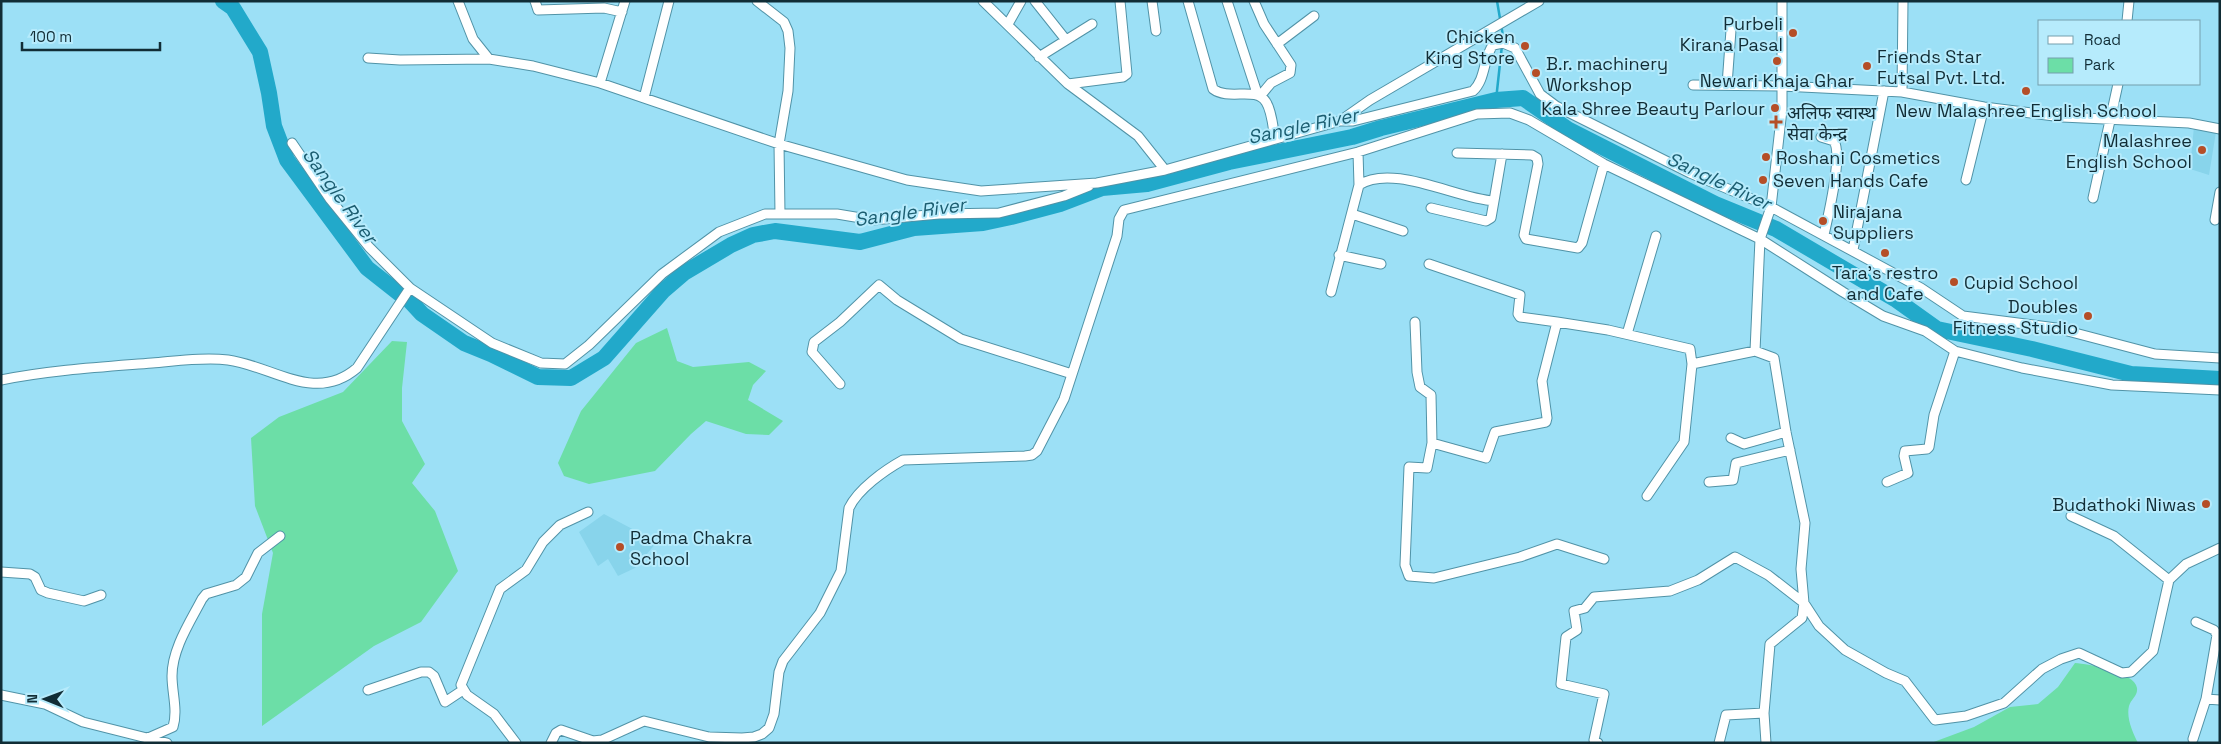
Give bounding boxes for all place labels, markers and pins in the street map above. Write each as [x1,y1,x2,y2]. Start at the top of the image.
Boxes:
place label: Purbeli Kirana Pasal [1680,12,1783,56]
place label: Chicken King Store [1425,25,1515,69]
marker: Purbeli Kirana Pasal [1787,27,1799,39]
marker: Chicken King Store [1519,40,1531,52]
place label: Friends Star Futsal Pvt. Ltd. [1877,45,2005,89]
place label: B.r. machinery Workshop [1546,52,1668,96]
marker: Newari Khaja Ghar [1771,55,1783,67]
marker: Friends Star Futsal Pvt. Ltd. [1861,60,1873,72]
marker: B.r. machinery Workshop [1530,67,1542,79]
place label: Newari Khaja Ghar [1700,69,1855,92]
marker: New Malashree English School [2020,85,2032,97]
place label: Kala Shree Beauty Parlour [1541,97,1765,120]
place label: New Malashree English School [1895,99,2157,122]
place label: अलिफ स्वास्थ सेवा केन्द्र [1787,101,1876,145]
marker: Kala Shree Beauty Parlour [1769,102,1781,114]
marker: अलिफ स्वास्थ सेवा केन्द्र [1769,115,1783,129]
place label: Malashree English School [2066,129,2192,173]
marker: Malashree English School [2196,144,2208,156]
place label: Roshani Cosmetics [1776,146,1940,169]
marker: Roshani Cosmetics [1760,151,1772,163]
place label: Seven Hands Cafe [1773,169,1928,192]
marker: Seven Hands Cafe [1757,174,1769,186]
place label: Nirajana Suppliers [1833,200,1914,244]
marker: Nirajana Suppliers [1817,215,1829,227]
marker: Tara's restro and Cafe [1879,247,1891,259]
place label: Tara's restro and Cafe [1832,261,1938,305]
place label: Cupid School [1964,271,2078,294]
marker: Cupid School [1948,276,1960,288]
place label: Doubles Fitness Studio [1953,295,2078,339]
marker: Doubles Fitness Studio [2082,310,2094,322]
place label: Budathoki Niwas [2052,493,2196,516]
marker: Budathoki Niwas [2200,498,2212,510]
place label: Padma Chakra School [630,526,752,570]
marker: Padma Chakra School [614,541,626,553]

